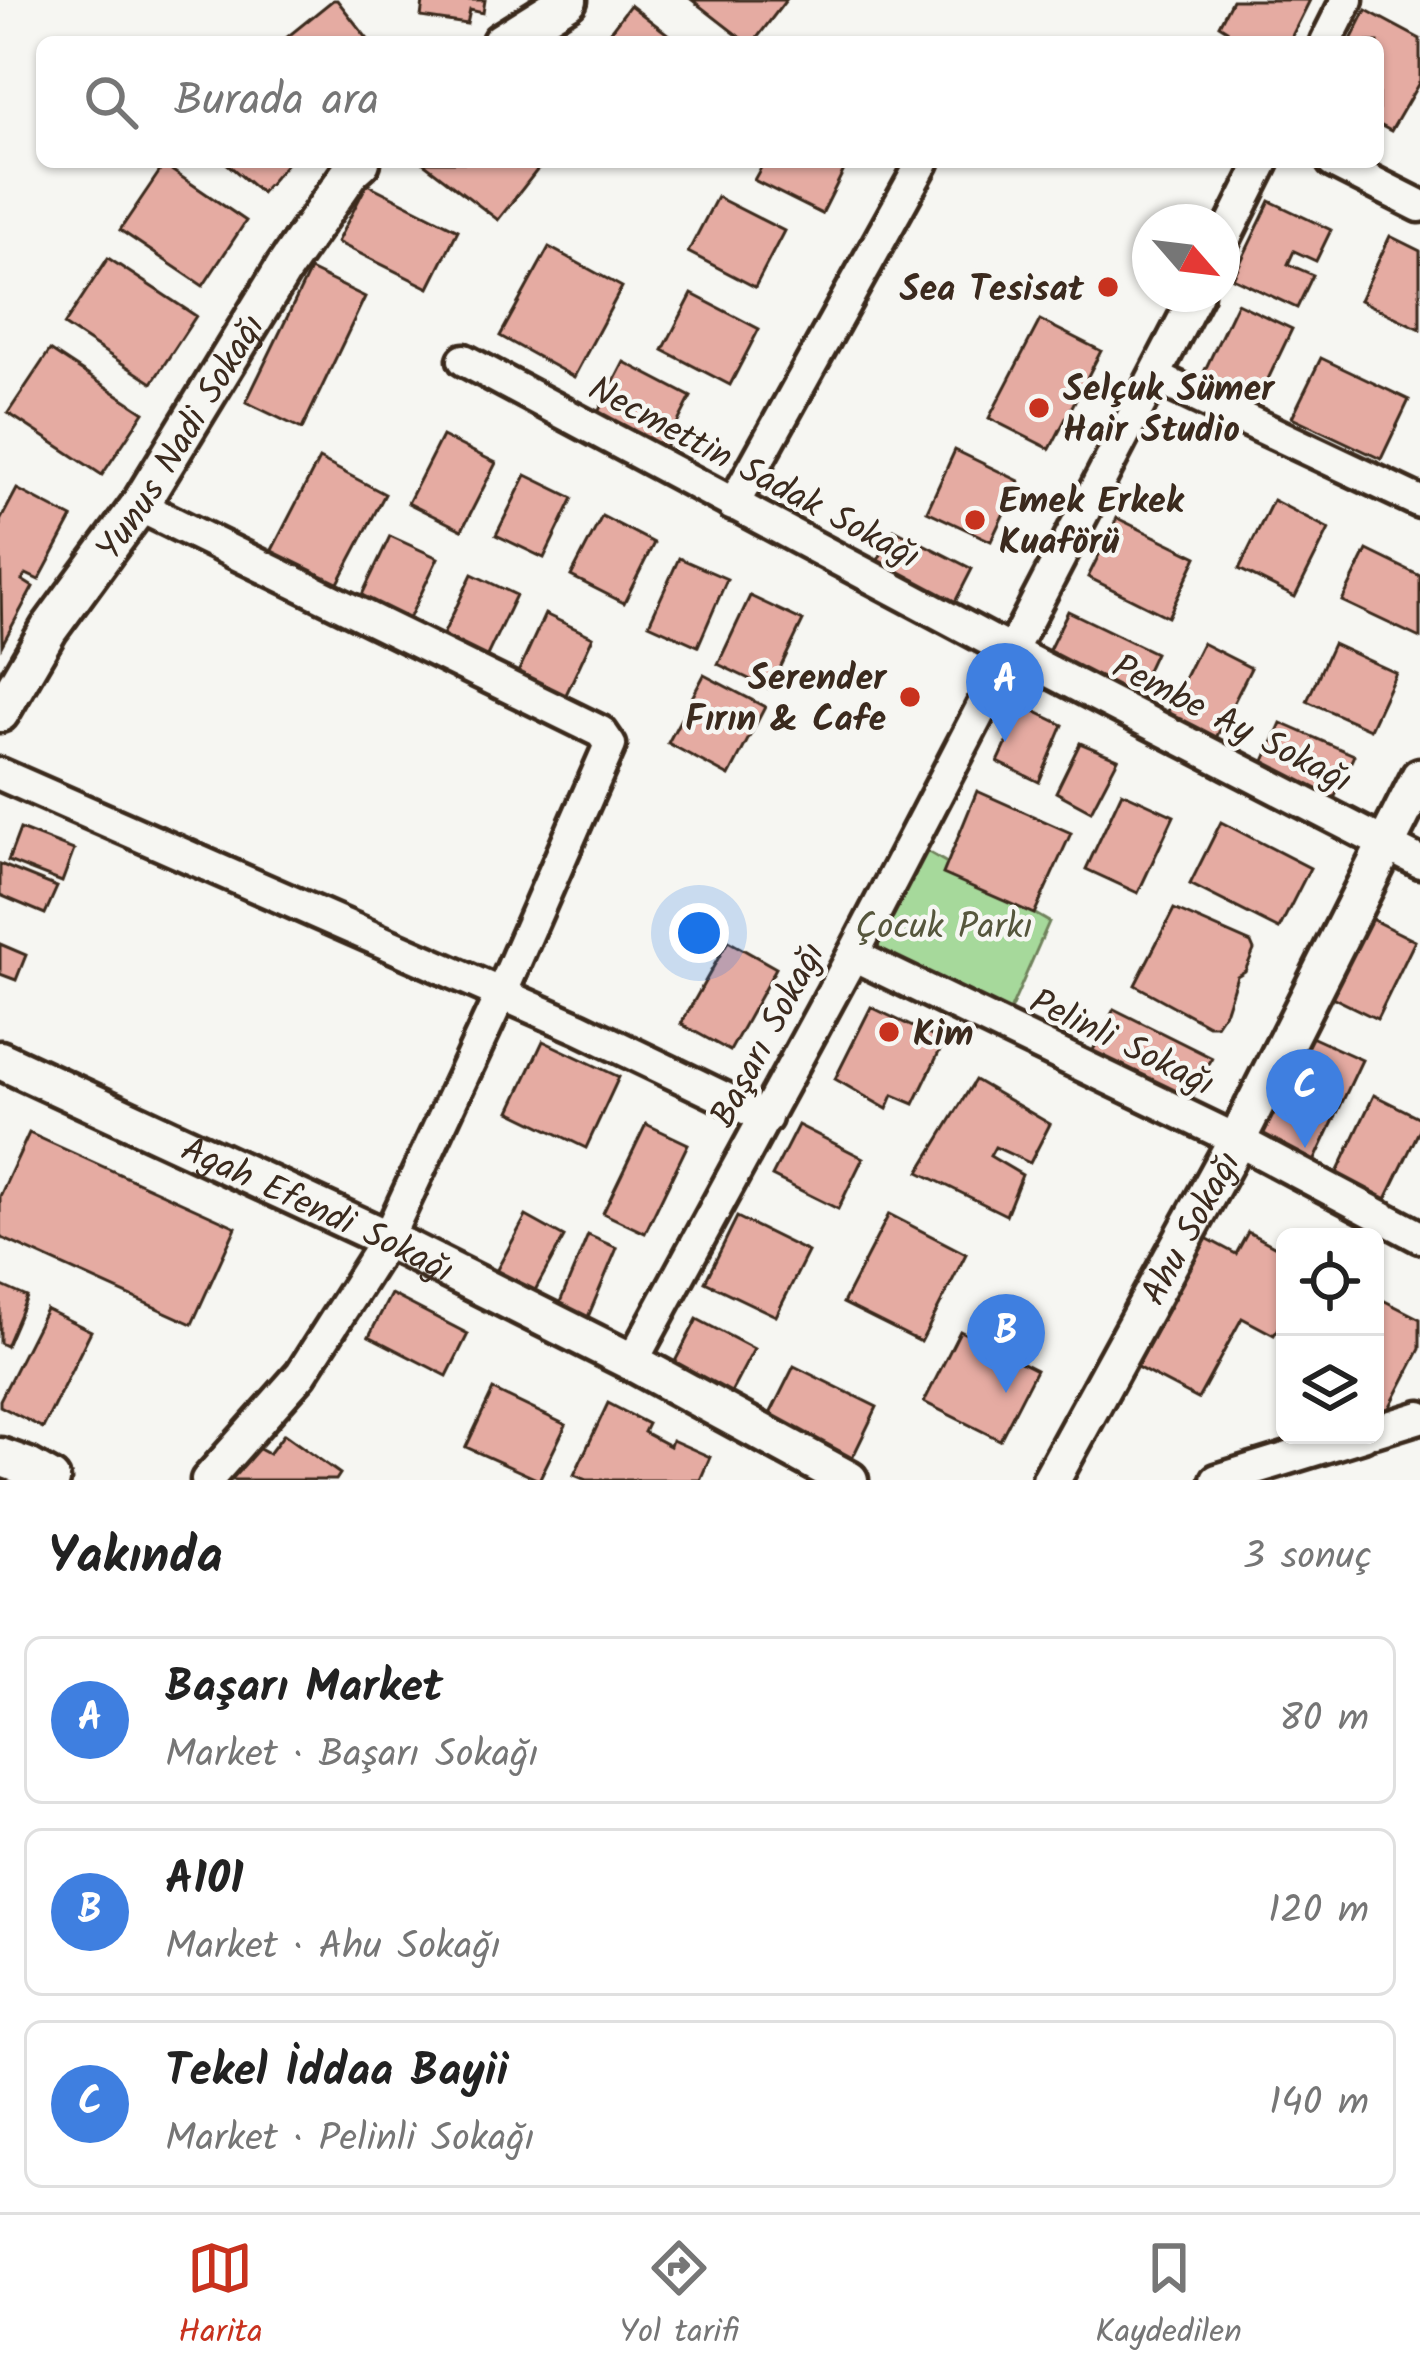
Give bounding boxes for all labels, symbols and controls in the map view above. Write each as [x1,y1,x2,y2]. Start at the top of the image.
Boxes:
search box [36,36,1384,168]
text: Burada ara [174,66,379,138]
icon: search [78,69,144,135]
north arrow [1132,204,1240,312]
place label: Sea Tesisat [900,262,1085,319]
marker: Sea Tesisat [1095,274,1121,300]
street label: Yunus Nadi Sokağı [83,304,282,574]
street label: Necmettin Sadak Sokağı [577,362,930,586]
place label: Selçuk Sümer Hair Studio [1063,362,1276,460]
marker: Selçuk Sümer Hair Studio [1026,395,1052,421]
place label: Emek Erkek Kuaförü [999,474,1185,572]
marker: Emek Erkek Kuaförü [962,507,988,533]
street label: Pembe Ay Sokağı [1101,640,1361,810]
pin: A [966,643,1044,742]
place label: Serender Fırın & Cafe [685,651,888,749]
marker: Serender Fırın & Cafe [897,684,923,710]
park label: Çocuk Parkı [855,900,1033,957]
your location [669,903,729,963]
street label: Başarı Sokağı [696,933,842,1139]
street label: Pelinli Sokağı [1019,975,1224,1114]
place label: Kim [913,1007,974,1064]
marker: Kim [876,1019,902,1045]
pin: C [1266,1049,1344,1148]
street label: Agah Efendi Sokağı [171,1122,463,1300]
street label: Ahu Sokağı [1127,1141,1258,1317]
map controls [1276,1228,1384,1444]
button: locate [1276,1228,1384,1336]
pin: B [967,1294,1045,1393]
button: layers [1276,1336,1384,1444]
text: Yakında [48,1518,223,1599]
text: 3 sonuç [1243,1527,1372,1589]
text: Başarı Market [165,1653,443,1725]
text: A [78,1689,102,1751]
text: 80 m [1279,1689,1369,1751]
text: Market · Başarı Sokağı [165,1725,539,1787]
text: A101 [165,1845,244,1917]
text: B [78,1881,102,1943]
text: 120 m [1268,1881,1369,1943]
text: Market · Ahu Sokağı [165,1917,501,1979]
text: Tekel İddaa Bayii [165,2037,508,2109]
text: C [78,2073,102,2135]
text: 140 m [1269,2073,1369,2135]
text: Market · Pelinli Sokağı [165,2109,535,2171]
tab: Harita [178,2235,263,2360]
tab: Yol tarifi [619,2235,739,2360]
tab: Kaydedilen [1095,2235,1242,2360]

